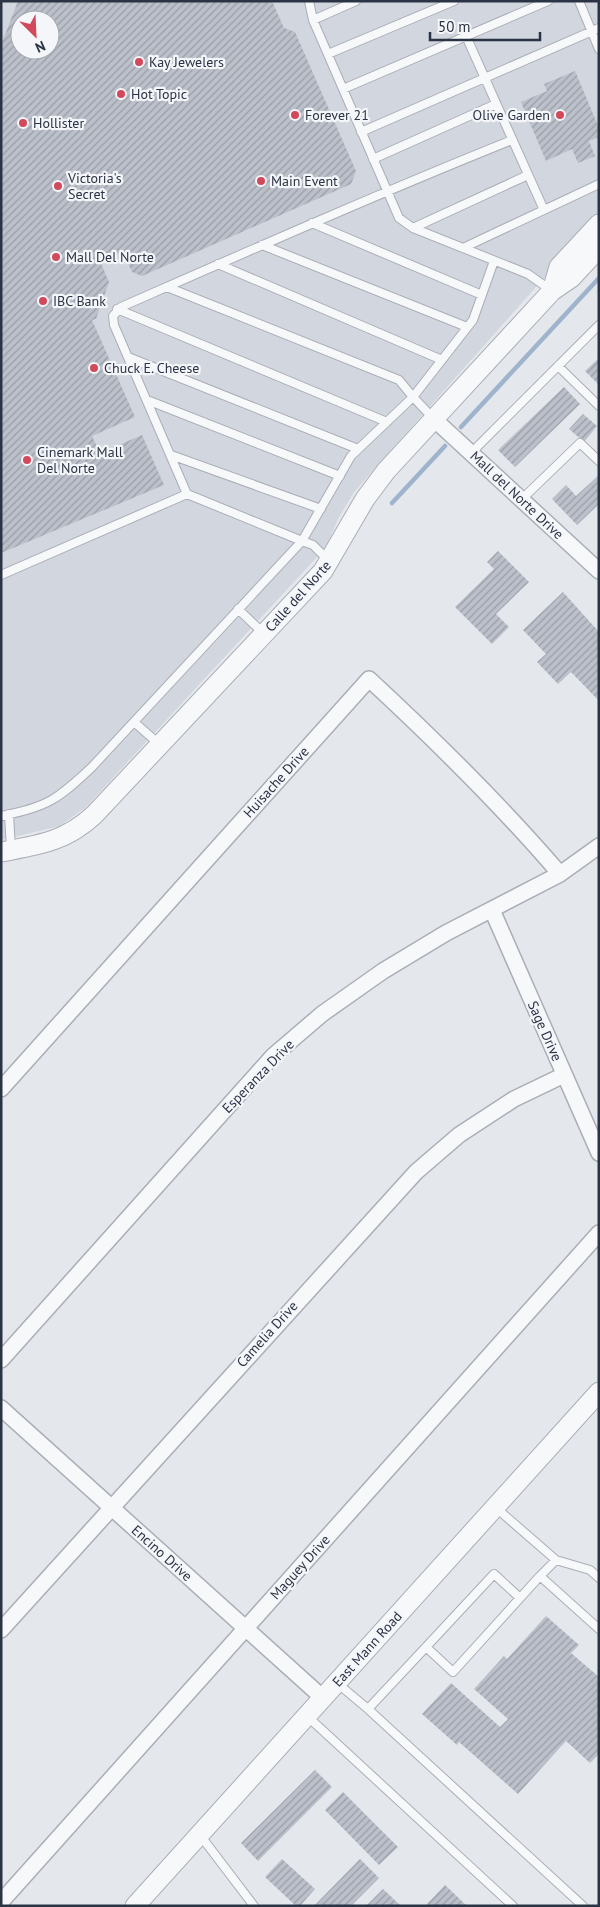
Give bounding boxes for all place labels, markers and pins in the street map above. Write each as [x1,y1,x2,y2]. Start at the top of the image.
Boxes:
place label: Kay Jewelers [149,53,224,71]
marker: Kay Jewelers [133,56,145,68]
place label: Hot Topic [131,85,187,103]
marker: Hot Topic [115,88,127,100]
place label: Forever 21 [305,106,369,124]
place label: Olive Garden [473,106,550,124]
marker: Forever 21 [289,109,301,121]
marker: Olive Garden [554,109,566,121]
place label: Hollister [33,114,84,132]
marker: Hollister [17,117,29,129]
place label: Victoria's Secret [67,169,122,203]
place label: Main Event [271,172,338,190]
marker: Main Event [255,175,267,187]
marker: Victoria's Secret [52,180,64,192]
place label: Mall Del Norte [66,248,154,266]
marker: Mall Del Norte [50,251,62,263]
place label: IBC Bank [53,292,106,310]
marker: IBC Bank [37,295,49,307]
place label: Chuck E. Cheese [104,359,199,377]
marker: Chuck E. Cheese [88,362,100,374]
place label: Cinemark Mall Del Norte [37,443,123,477]
marker: Cinemark Mall Del Norte [21,454,33,466]

